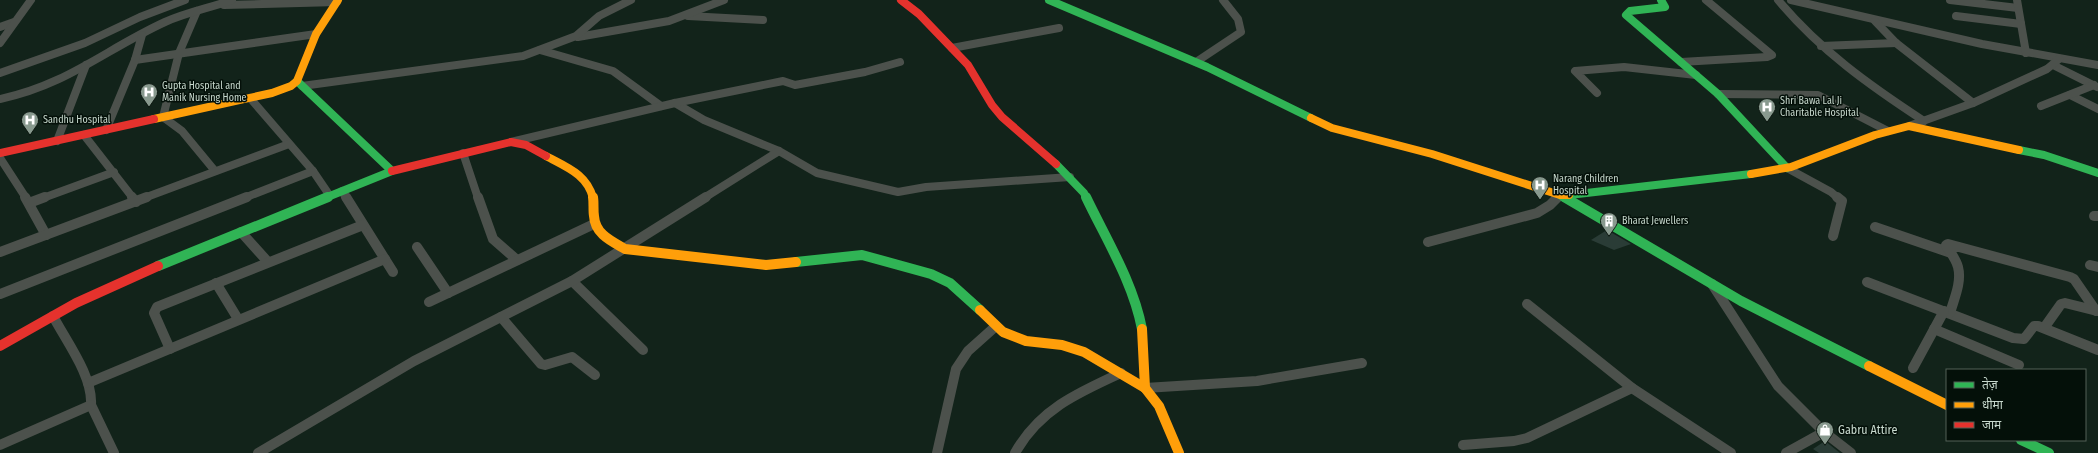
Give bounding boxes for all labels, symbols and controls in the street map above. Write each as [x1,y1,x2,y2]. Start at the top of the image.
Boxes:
place label: Gupta Hospital and Manik Nursing Home [162,80,247,104]
hospital icon: Gupta Hospital and Manik Nursing Home [139,82,159,107]
place label: Shri Bawa Lal Ji Charitable Hospital [1780,95,1859,119]
hospital icon: Shri Bawa Lal Ji Charitable Hospital [1757,97,1777,122]
hospital icon: Sandhu Hospital [20,110,40,135]
place label: Sandhu Hospital [43,114,111,126]
place label: Narang Children Hospital [1553,173,1619,197]
hospital icon: Narang Children Hospital [1530,175,1550,200]
building icon: Bharat Jewellers [1599,211,1619,236]
place label: Bharat Jewellers [1622,215,1688,227]
legend [1946,369,2086,441]
text: तेज़ [1982,377,1999,392]
text: धीमा [1982,397,2004,412]
text: जाम [1982,418,2002,432]
shop icon: Gabru Attire [1815,420,1835,445]
place label: Gabru Attire [1838,423,1897,437]

